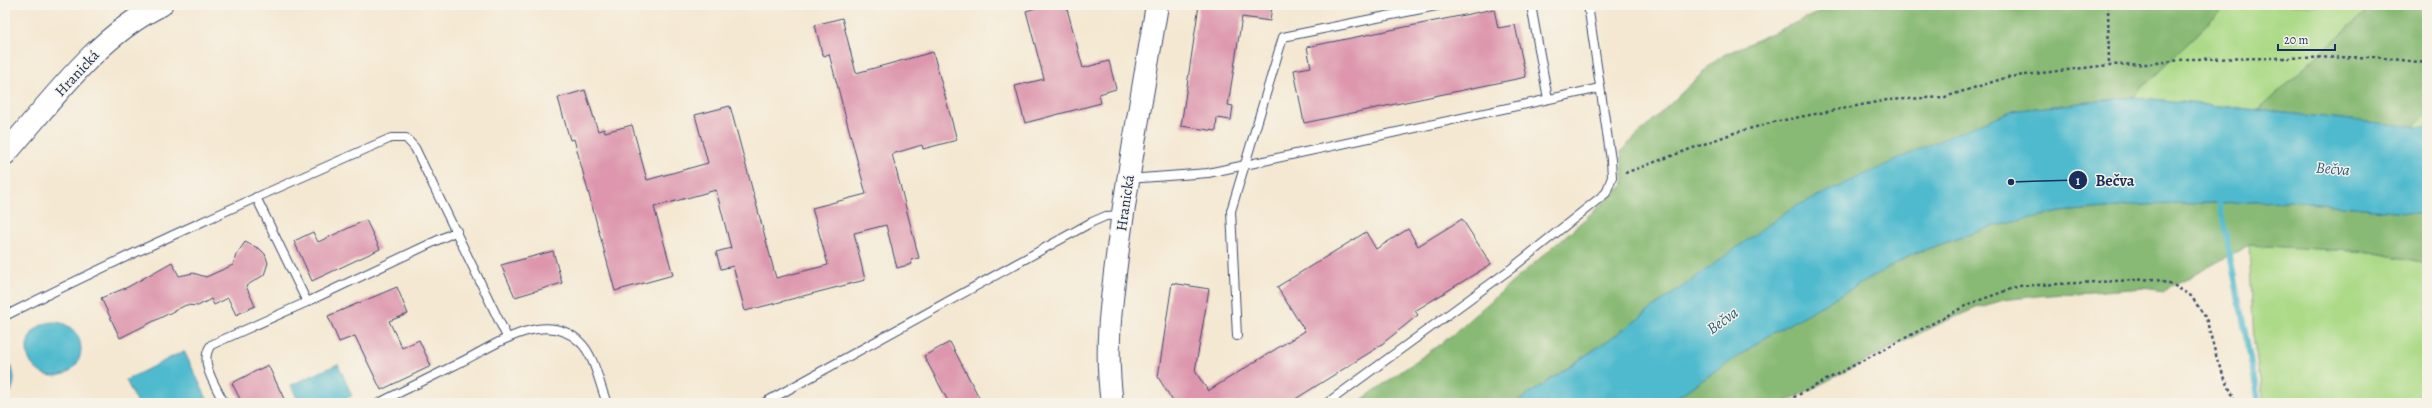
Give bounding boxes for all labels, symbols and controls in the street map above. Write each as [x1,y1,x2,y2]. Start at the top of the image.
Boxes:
scale bar [2278,26,2335,52]
text: 20 m [2284,32,2308,48]
street label: Hranická [50,45,104,101]
water label: Bečva [2315,157,2351,181]
callout: Bečva [2068,166,2143,194]
text: Bečva [2095,170,2135,192]
text: 1 [2076,173,2081,189]
street label: Hranická [1111,174,1139,232]
water label: Bečva [1702,302,1743,340]

